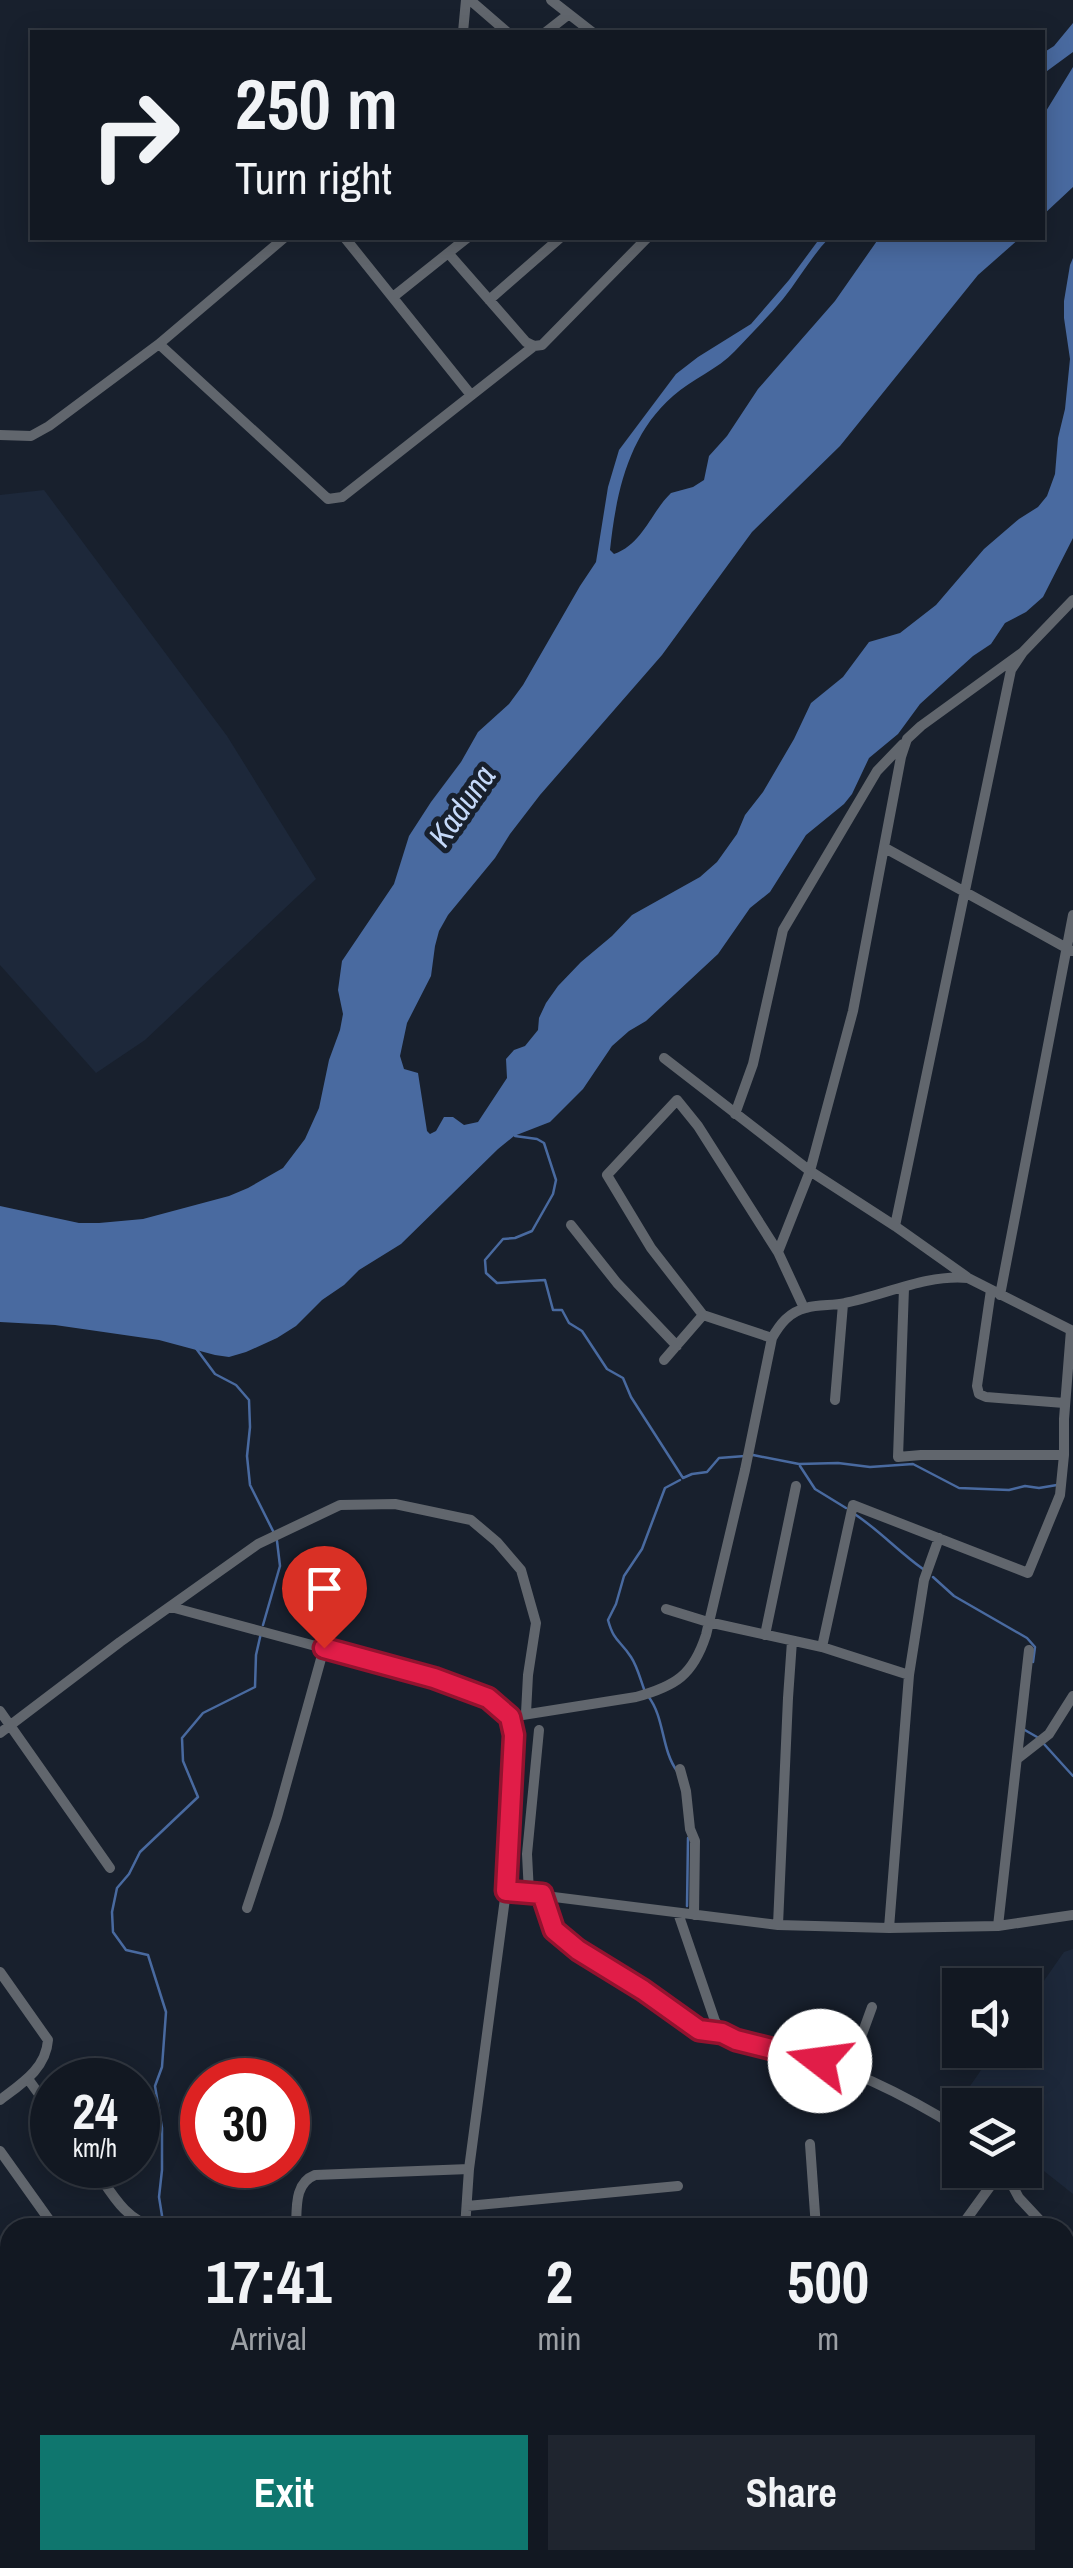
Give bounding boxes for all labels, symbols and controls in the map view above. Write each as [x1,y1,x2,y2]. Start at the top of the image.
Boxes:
text: 250 m [235,57,398,151]
icon: right [70,70,200,200]
text: Turn right [235,147,392,208]
water label: Kaduna [418,756,505,855]
pin [282,1546,367,1649]
icon: arrive [297,1561,352,1616]
map controls [942,1968,1042,2188]
button: sound [942,1968,1042,2068]
position arrow [768,2009,872,2113]
speed limit sign: 30 [180,2058,310,2188]
text: 24 [72,2077,118,2145]
button: layers [942,2088,1042,2188]
text: km/h [73,2131,117,2165]
text: 17:41 [206,2241,332,2322]
text: 2 [546,2241,573,2322]
text: 500 [787,2241,869,2322]
text: Arrival [231,2317,307,2360]
text: min [537,2317,581,2360]
text: m [817,2317,839,2360]
button: Exit [40,2435,528,2550]
button: Share [548,2435,1035,2550]

